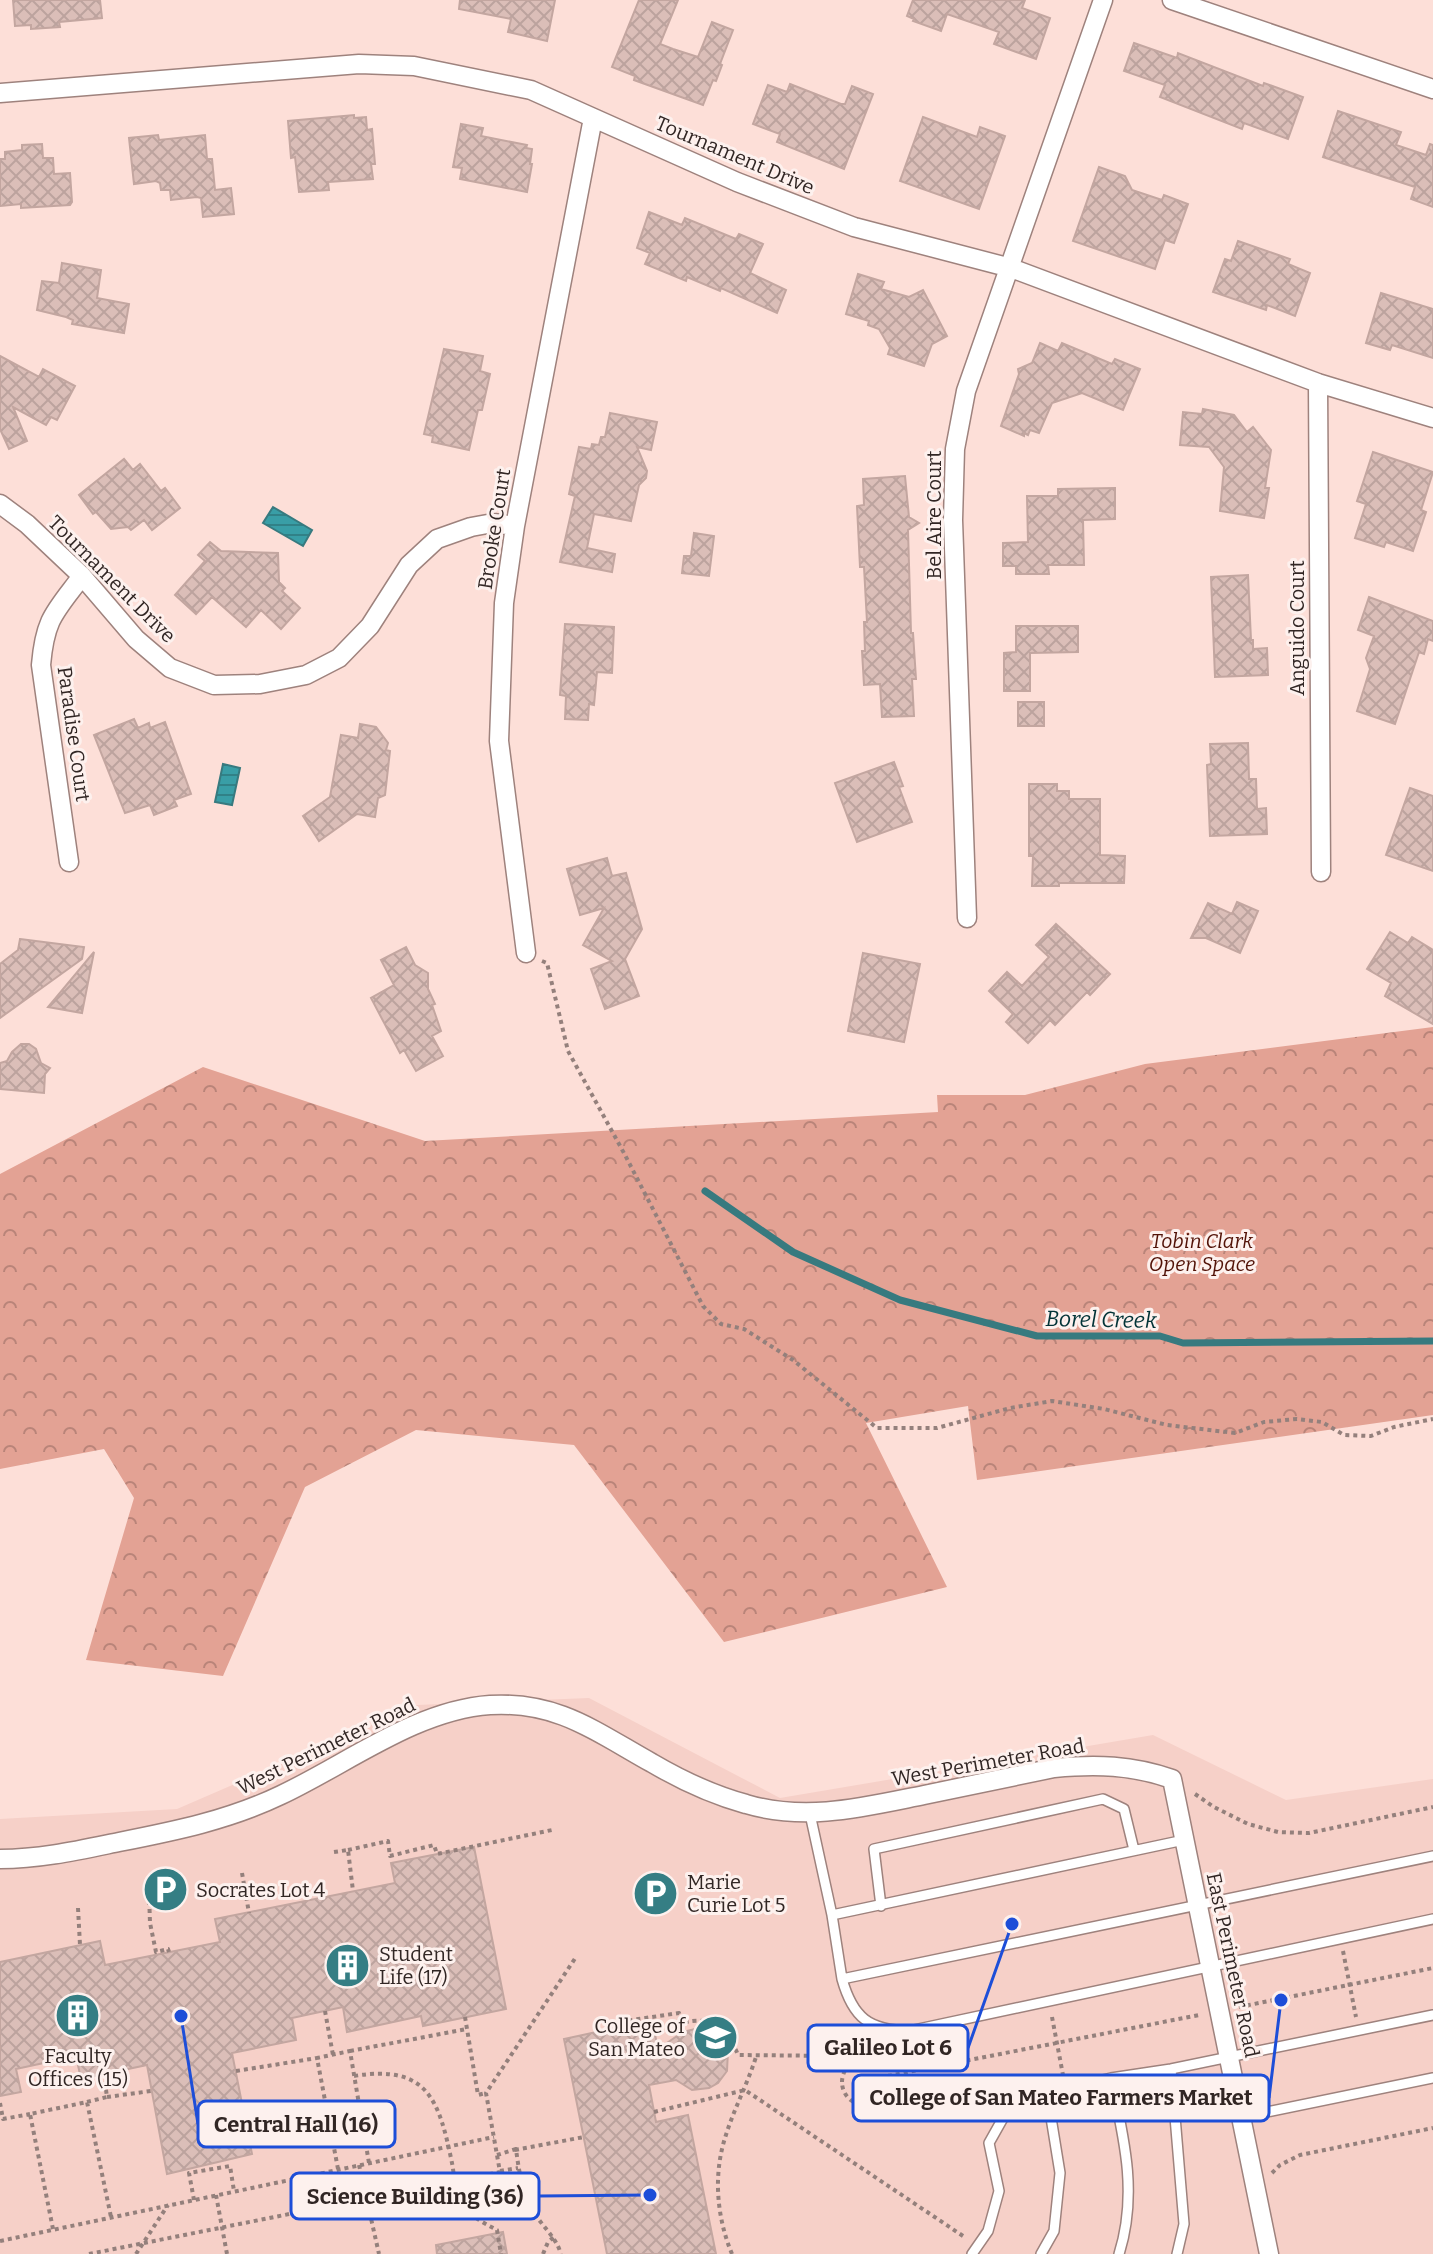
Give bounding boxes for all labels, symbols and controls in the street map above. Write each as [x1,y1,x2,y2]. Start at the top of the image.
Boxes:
street label: Tournament Drive [652,111,818,199]
street label: Bel Aire Court [922,451,946,579]
street label: Brooke Court [473,467,515,591]
street label: Tournament Drive [43,510,181,648]
street label: Anguido Court [1285,560,1309,696]
street label: Paradise Court [53,665,95,803]
park label: Tobin Clark Open Space [1149,1229,1255,1276]
water label: Borel Creek [1045,1305,1158,1334]
street label: West Perimeter Road [233,1692,419,1800]
street label: West Perimeter Road [890,1733,1087,1791]
parking icon: Socrates Lot 4 [141,1866,189,1914]
parking icon: Marie Curie Lot 5 [632,1869,680,1917]
place label: Marie Curie Lot 5 [687,1870,785,1917]
street label: East Perimeter Road [1202,1870,1264,2060]
place label: Socrates Lot 4 [196,1878,325,1902]
building icon: Student Life (17) [324,1941,372,1989]
place label: Student Life (17) [379,1942,453,1989]
building icon: Faculty Offices (15) [54,1992,102,2040]
school or university icon: College of San Mateo [692,2013,740,2061]
place label: College of San Mateo [588,2014,687,2061]
callout: Galileo Lot 6 [808,2025,968,2071]
text: Galileo Lot 6 [824,2034,952,2061]
place label: Faculty Offices (15) [28,2044,128,2091]
callout: College of San Mateo Farmers Market [853,2075,1269,2121]
text: College of San Mateo Farmers Market [869,2084,1253,2111]
callout: Central Hall (16) [198,2101,395,2147]
text: Central Hall (16) [214,2111,378,2138]
callout: Science Building (36) [291,2173,539,2219]
text: Science Building (36) [307,2183,523,2210]

